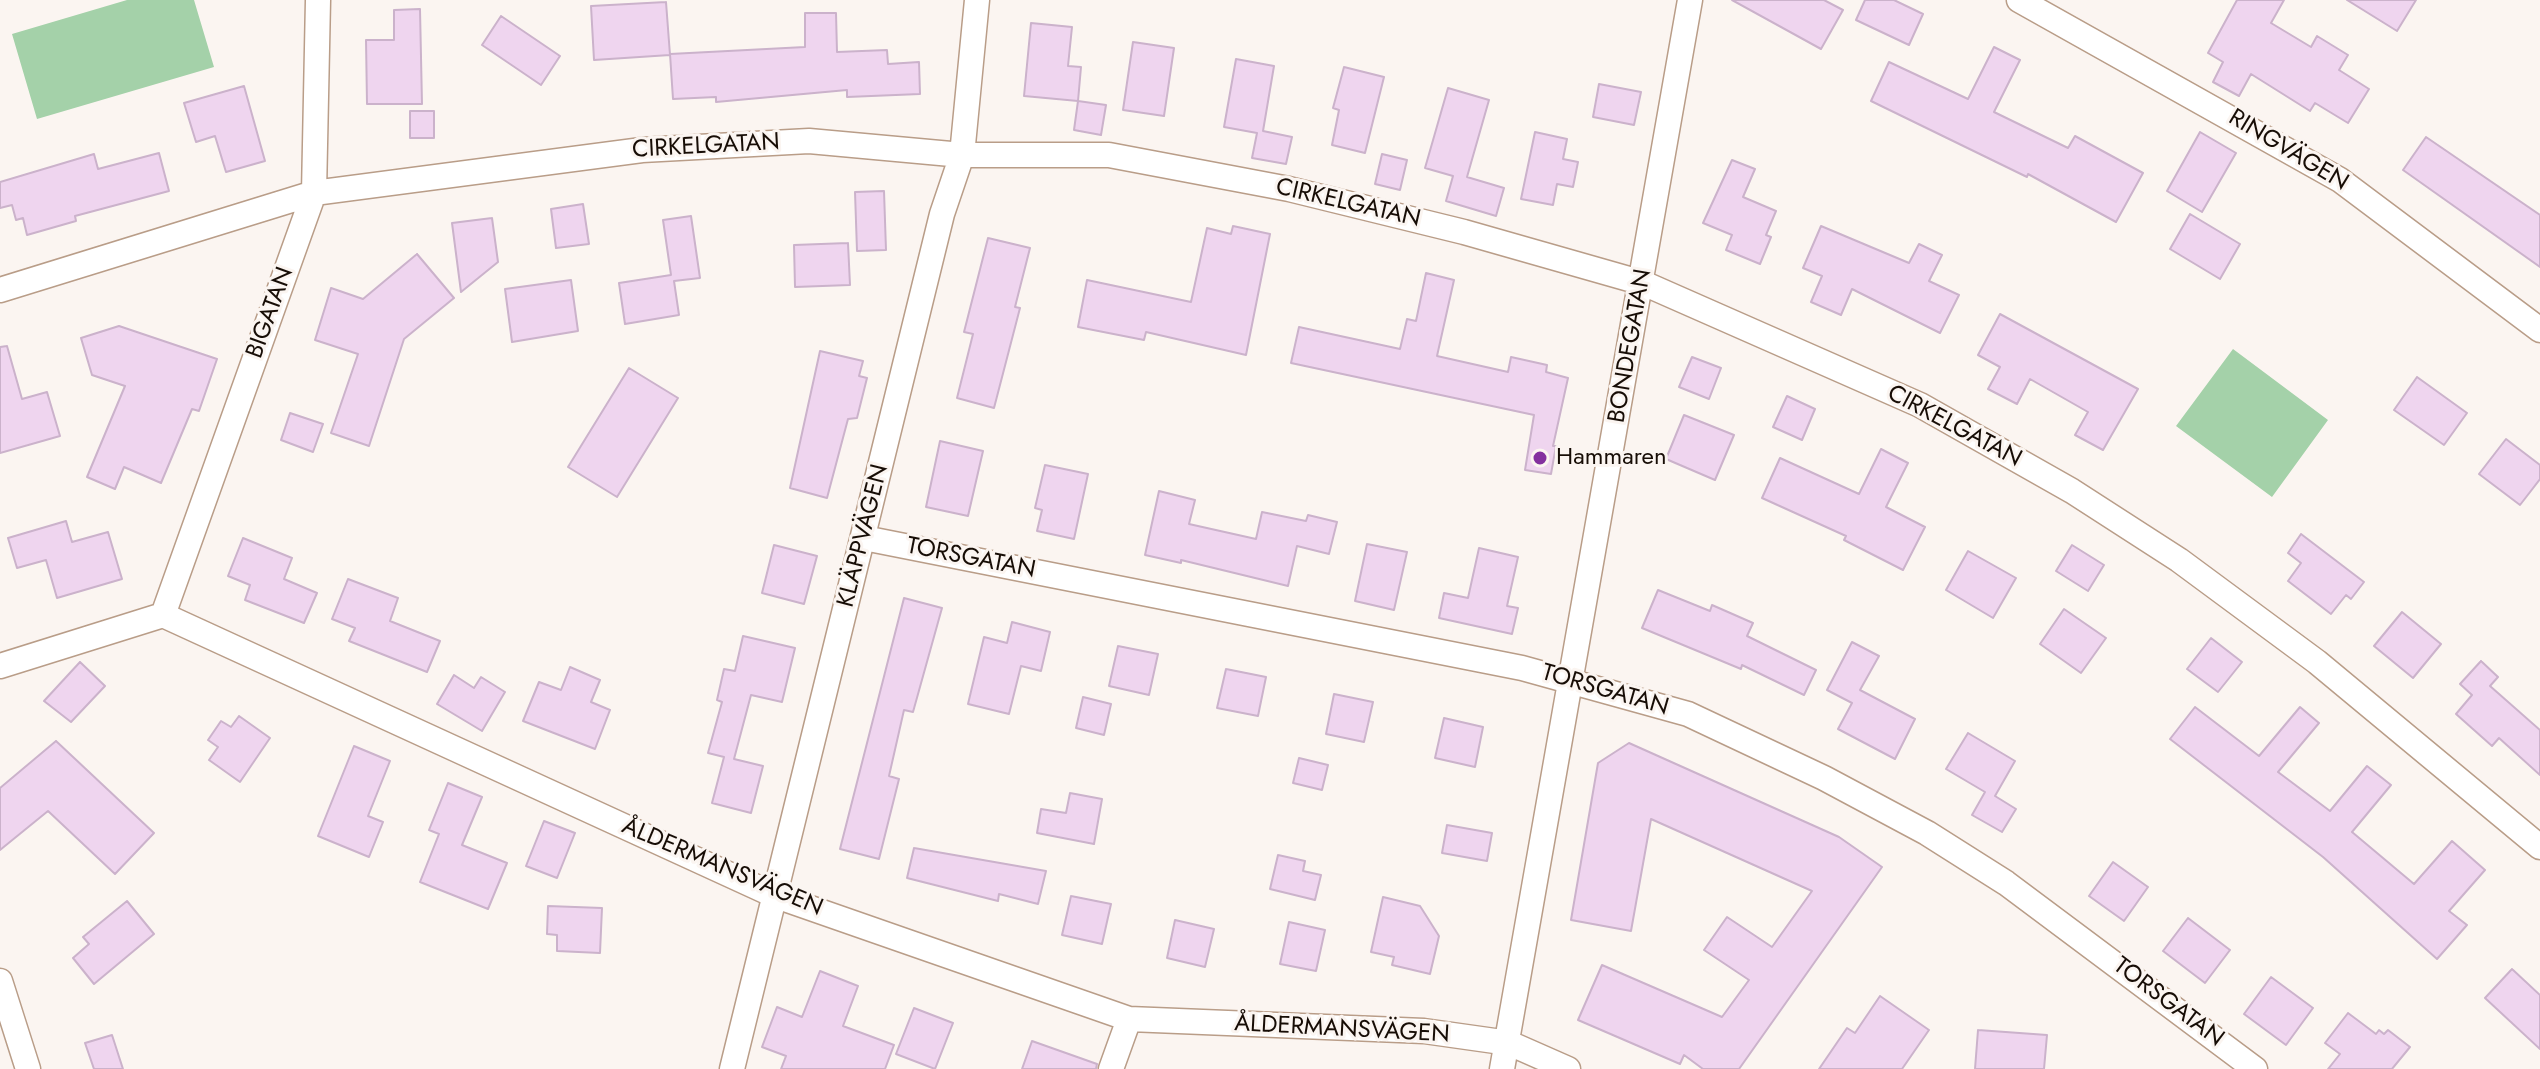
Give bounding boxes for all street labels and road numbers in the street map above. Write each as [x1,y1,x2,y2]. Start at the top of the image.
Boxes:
street label: RINGVÄGEN [2223,104,2353,198]
street label: CIRKELGATAN [631,129,781,165]
street label: CIRKELGATAN [1273,173,1423,235]
street label: BIGATAN [241,264,301,362]
street label: BONDEGATAN [1603,267,1659,425]
street label: CIRKELGATAN [1882,380,2026,474]
street label: KLÄPPVÄGEN [832,462,896,610]
street label: TORSGATAN [904,532,1038,586]
street label: TORSGATAN [1538,659,1672,723]
street label: ÅLDERMANSVÄGEN [617,813,827,923]
street label: TORSGATAN [2107,952,2229,1054]
street label: ÅLDERMANSVÄGEN [1234,1010,1450,1050]

